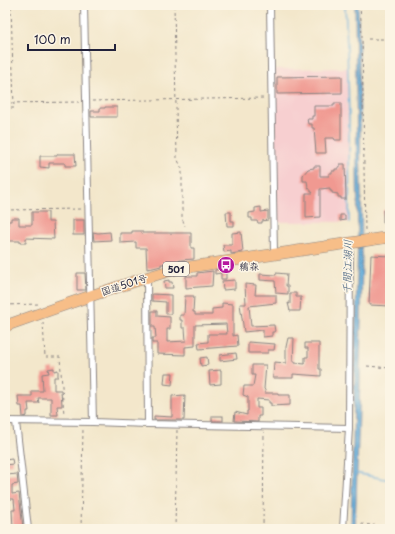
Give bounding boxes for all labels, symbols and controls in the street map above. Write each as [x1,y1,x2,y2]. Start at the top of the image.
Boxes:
scale bar [28,26,115,52]
text: 100 m [34,30,71,48]
water label: 千間江湖川 [338,239,356,295]
bus stop icon: 鵜森 [216,255,236,275]
place label: 鵜森 [239,258,259,273]
road number: 501 [163,262,189,276]
street label: 国道501号 [99,269,149,299]

